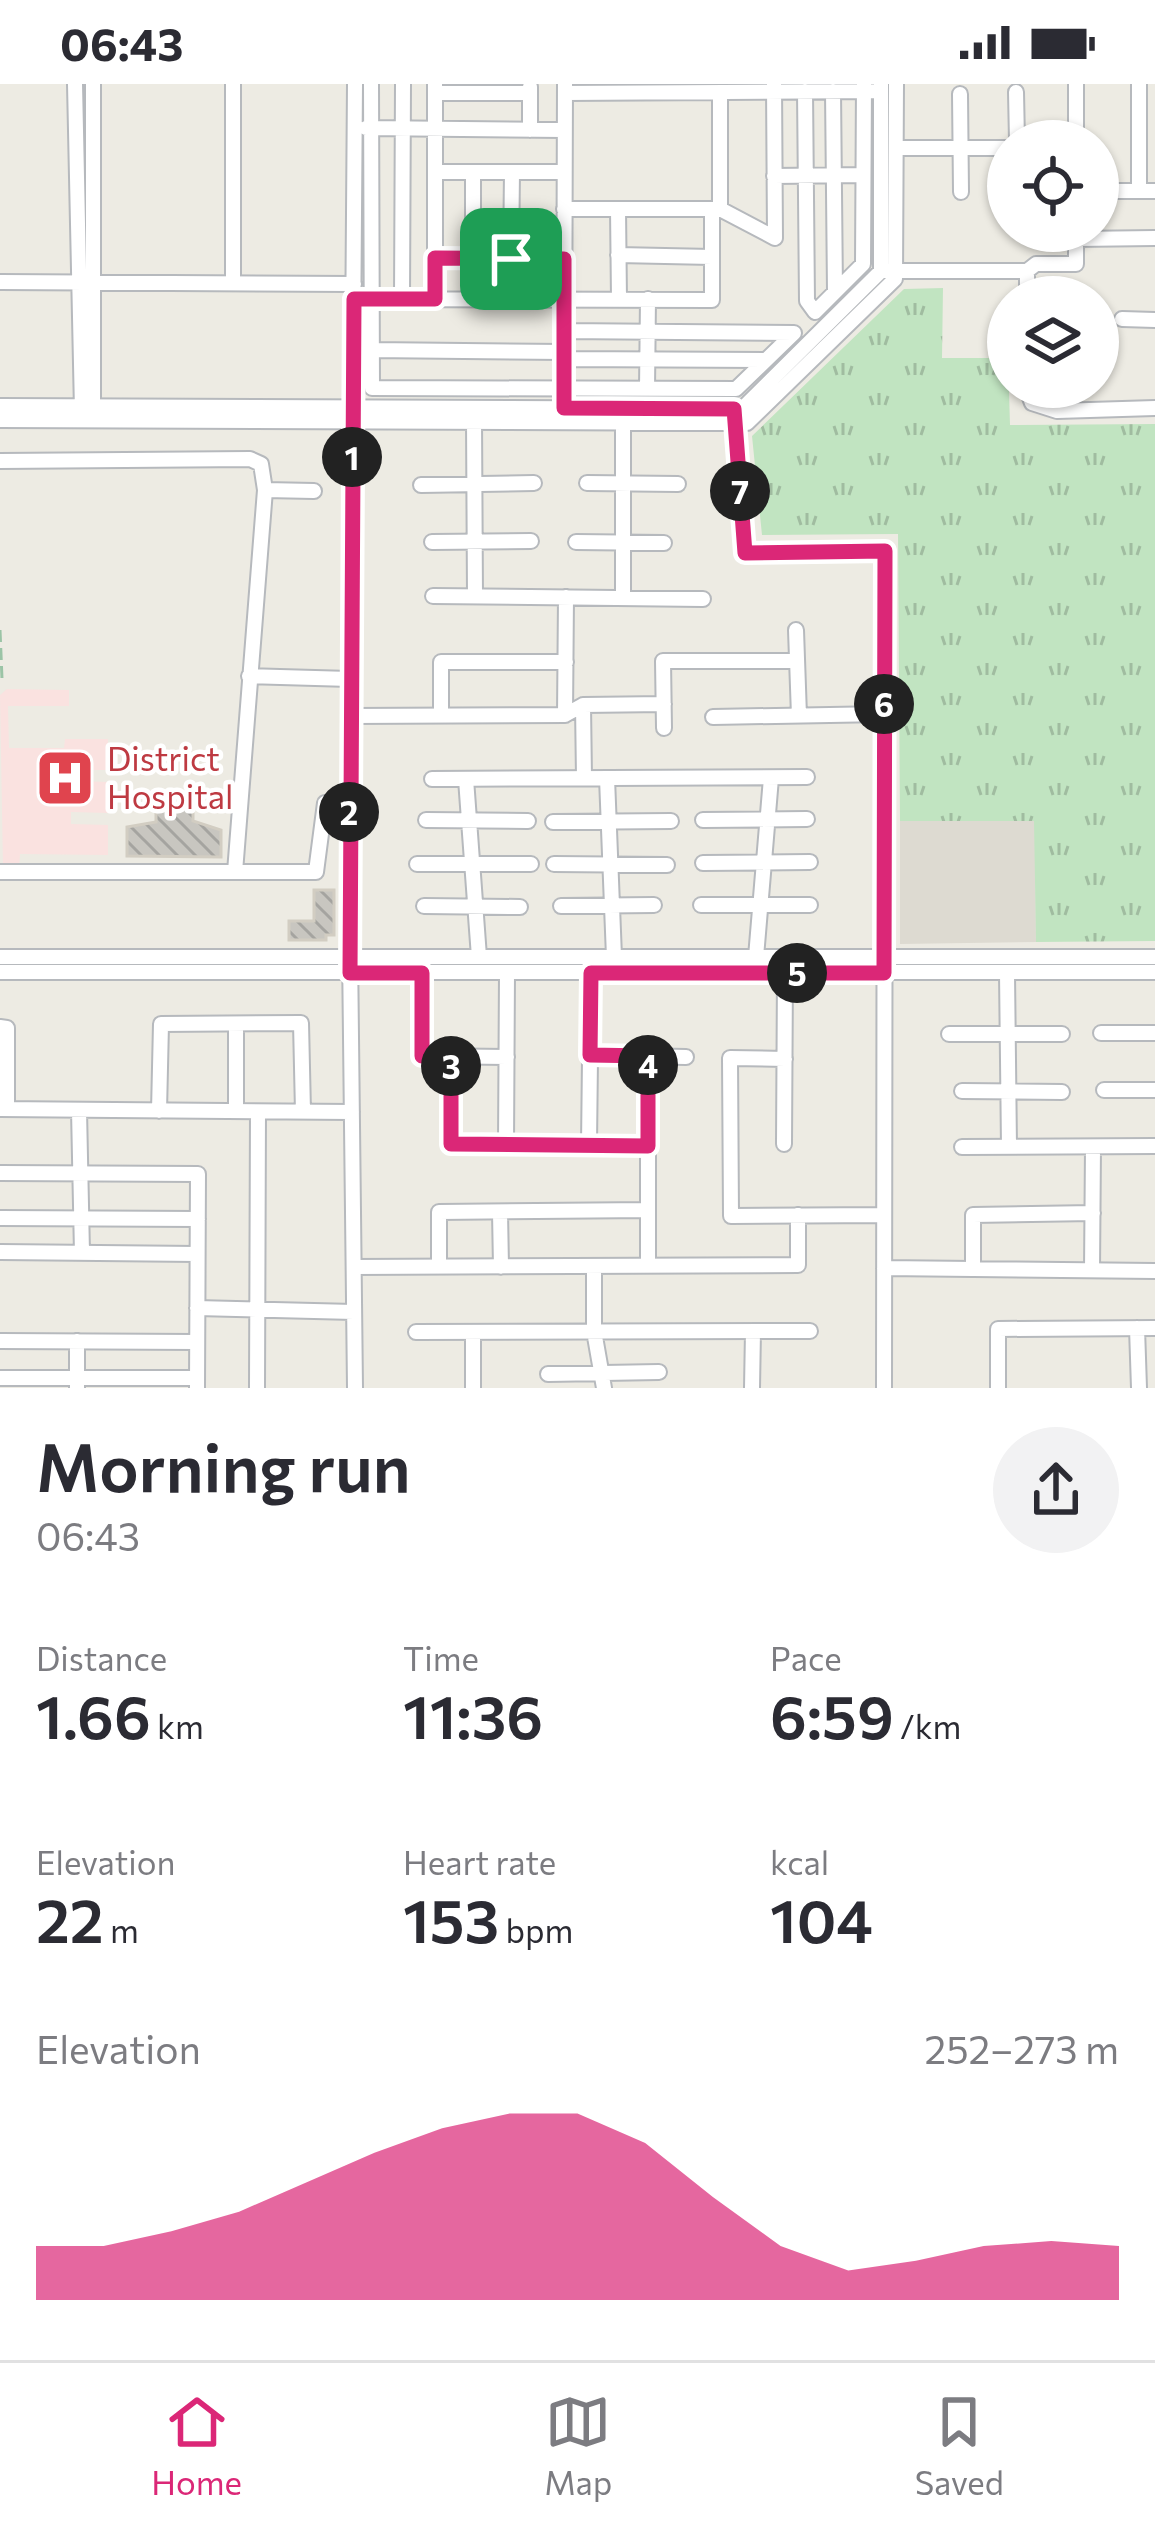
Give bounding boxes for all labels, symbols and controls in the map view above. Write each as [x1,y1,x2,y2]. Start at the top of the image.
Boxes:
text: 06:43 [60,15,183,70]
map controls [987,120,1119,408]
button: locate [987,120,1119,252]
pin [460,208,562,310]
icon: arrive [478,226,544,292]
button: layers [987,276,1119,408]
pin: 1 [322,427,382,487]
text: 1 [345,436,359,477]
pin: 7 [710,461,770,521]
text: 7 [731,470,749,511]
pin: 6 [854,674,914,734]
text: 6 [874,683,894,724]
place label: District Hospital [107,737,233,816]
hospital icon: District Hospital [34,747,96,809]
pin: 2 [319,782,379,842]
text: 2 [340,791,358,832]
pin: 5 [767,943,827,1003]
text: 5 [787,952,807,993]
pin: 4 [618,1035,678,1095]
pin: 3 [421,1036,481,1096]
text: 4 [638,1044,658,1085]
text: 3 [441,1045,461,1086]
text: Morning run [36,1425,411,1506]
button: share [993,1427,1119,1553]
text: 06:43 [36,1511,140,1559]
text: Distance [36,1637,167,1678]
text: Time [403,1637,479,1678]
text: Pace [770,1637,842,1678]
text: 1.66 [36,1678,151,1751]
text: 11:36 [403,1678,543,1751]
text: 6:59 [770,1678,894,1751]
text: km [151,1705,204,1746]
text: /km [894,1705,961,1746]
text: Elevation [36,1841,175,1882]
text: Heart rate [403,1841,556,1882]
text: kcal [770,1841,829,1882]
text: 22 [36,1882,104,1955]
text: 153 [403,1882,499,1955]
text: 104 [770,1882,873,1955]
text: m [104,1909,139,1950]
text: bpm [499,1909,573,1950]
text: Elevation [36,2024,201,2072]
text: 252–273 m [925,2024,1119,2072]
tab: Home [151,2389,242,2502]
tab: Map [544,2389,612,2502]
tab: Saved [915,2389,1004,2502]

